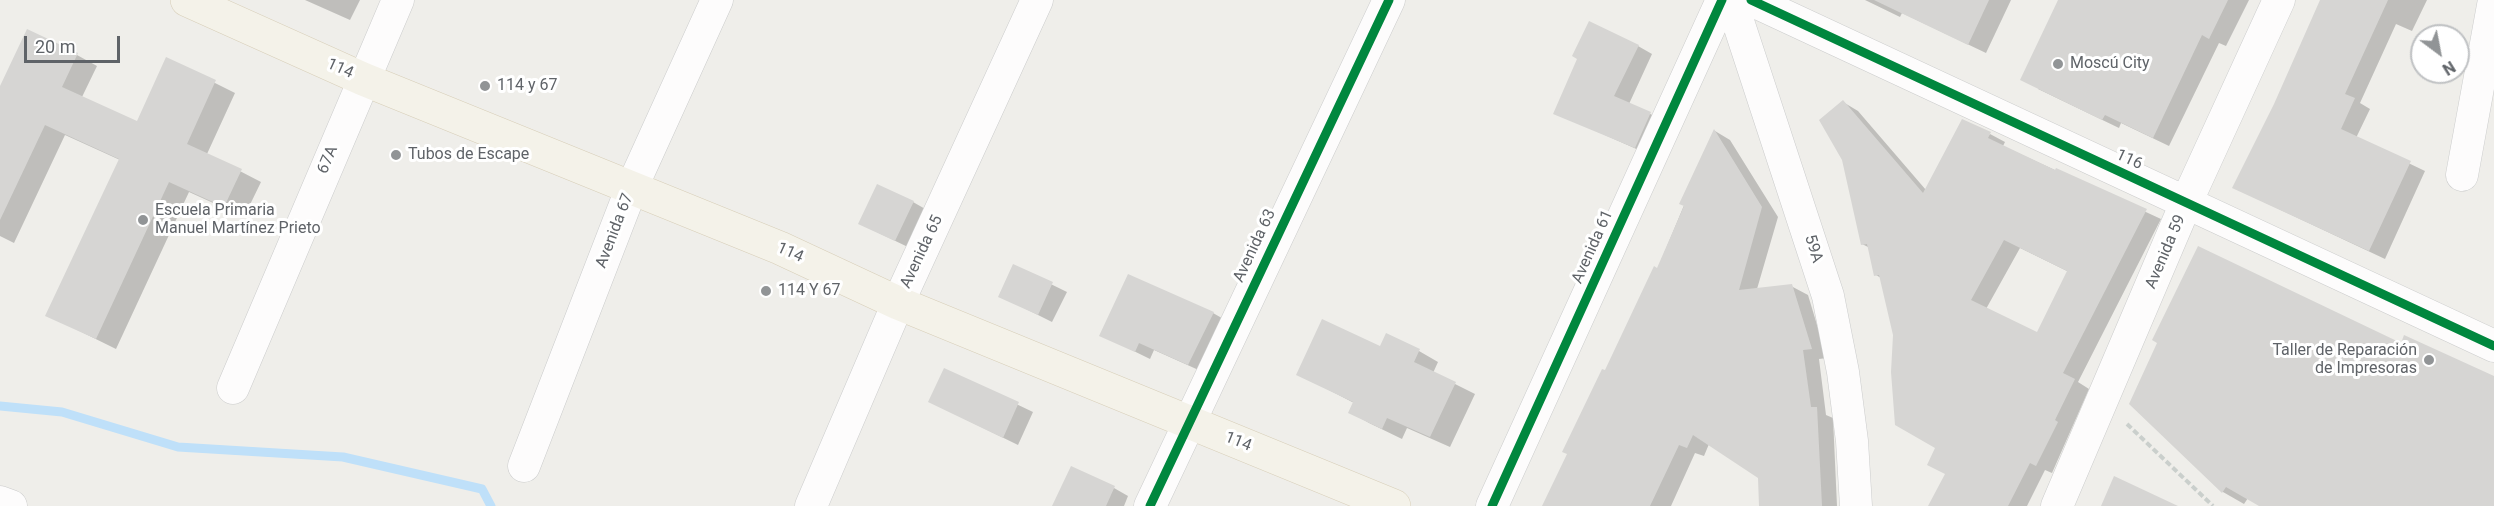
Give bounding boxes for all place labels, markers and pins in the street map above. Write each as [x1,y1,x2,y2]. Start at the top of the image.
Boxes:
place label: Moscú City [2070,54,2150,74]
marker: Moscú City [2051,57,2065,71]
place label: 114 y 67 [497,76,557,96]
marker: 114 y 67 [478,79,492,93]
place label: Tubos de Escape [408,145,529,165]
marker: Tubos de Escape [389,148,403,162]
place label: Escuela Primaria Manuel Martínez Prieto [155,201,321,239]
marker: Escuela Primaria Manuel Martínez Prieto [136,213,150,227]
place label: 114 Y 67 [778,281,841,301]
marker: 114 Y 67 [759,284,773,298]
place label: Taller de Reparación de Impresoras [2272,341,2417,379]
marker: Taller de Reparación de Impresoras [2422,353,2436,367]

